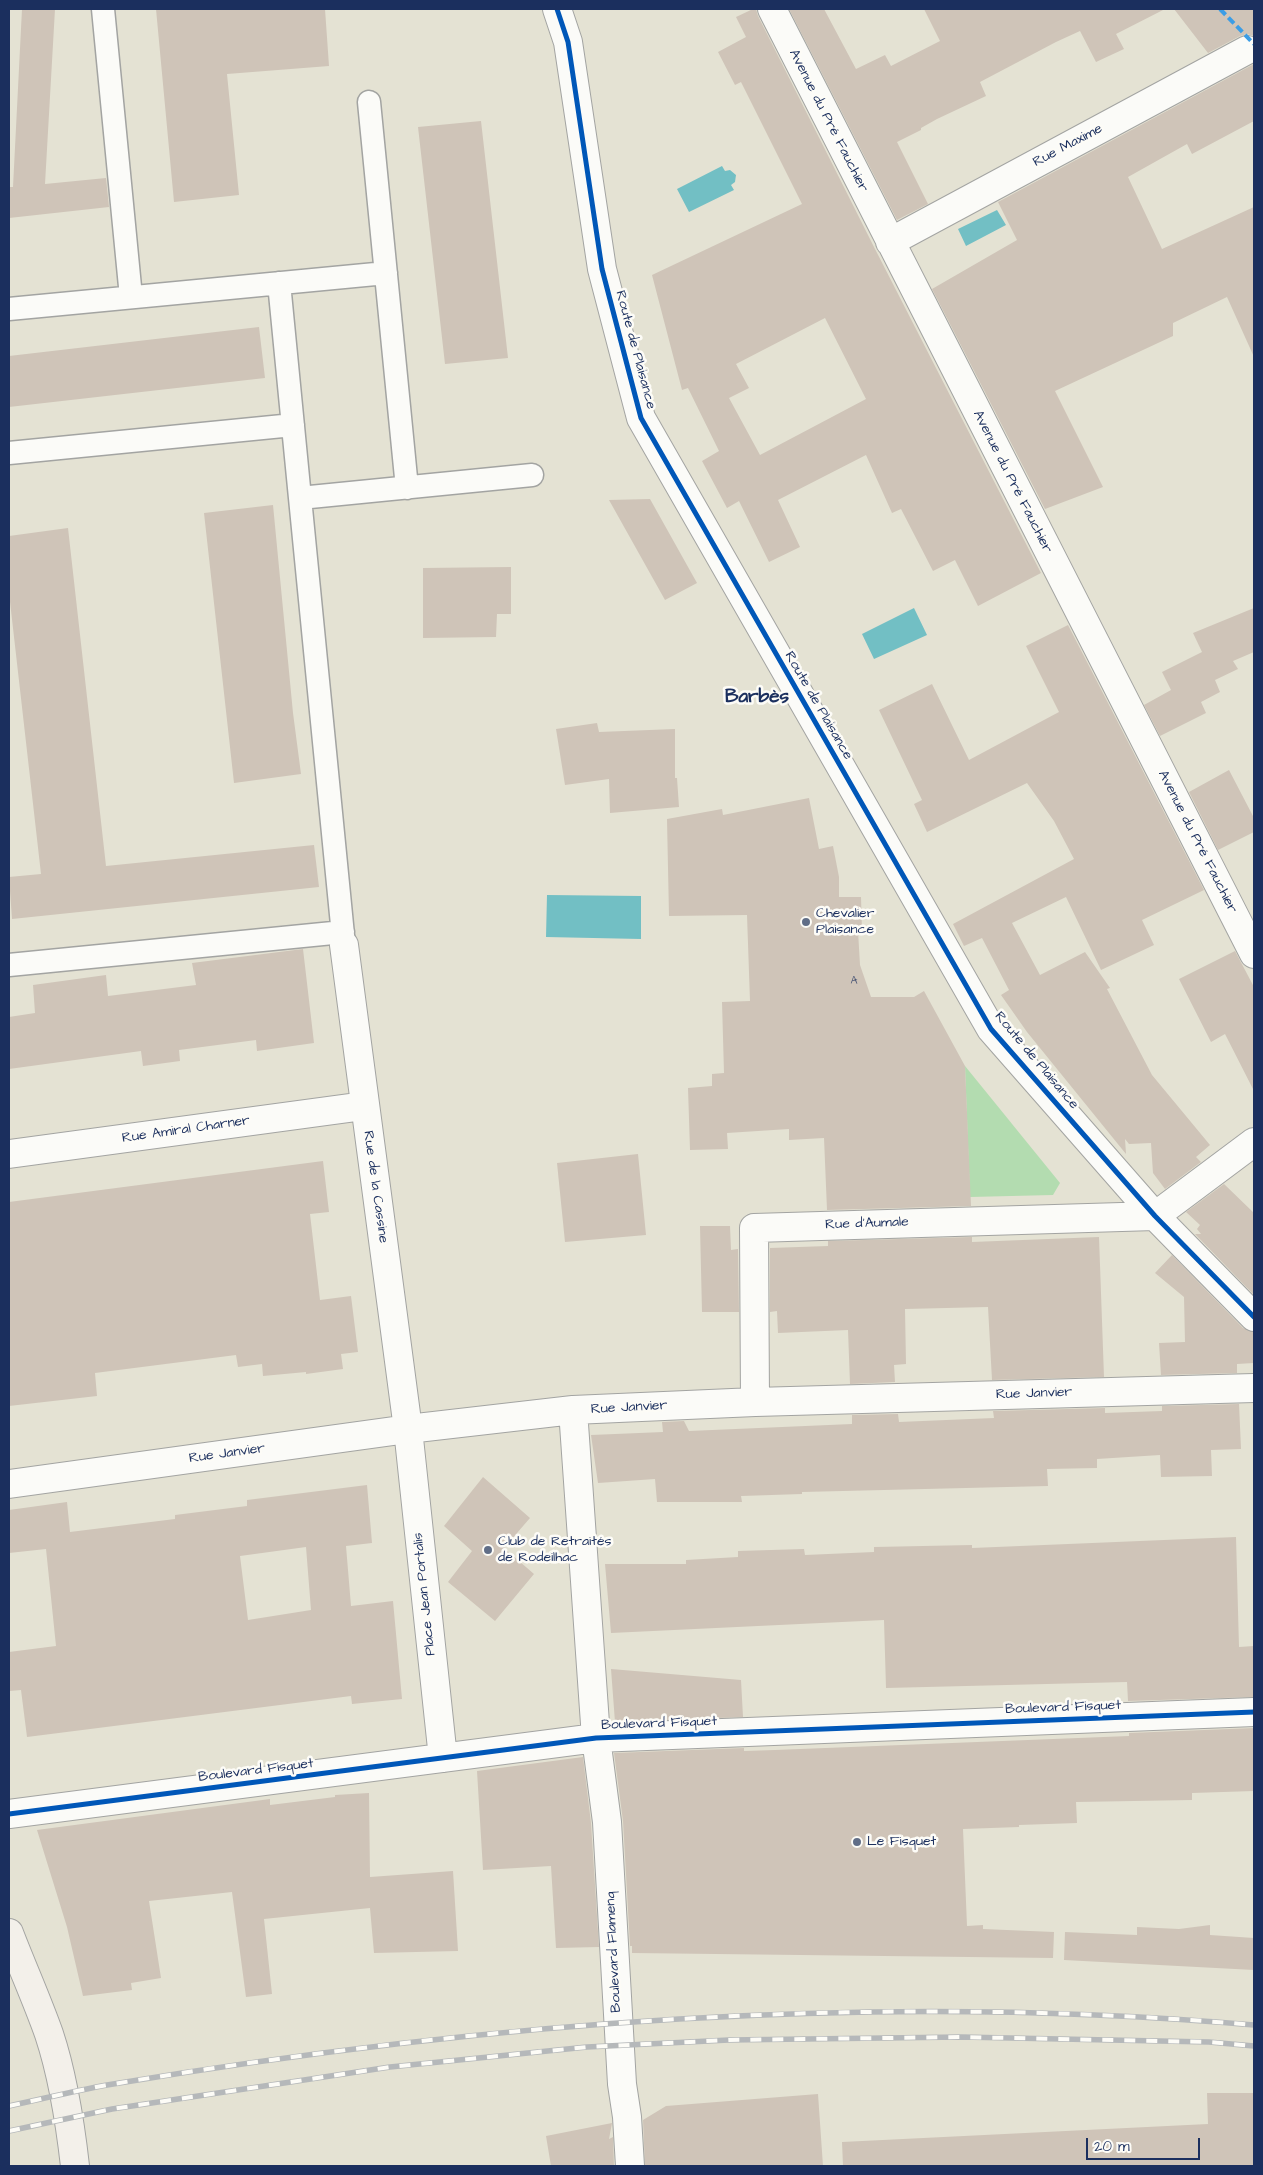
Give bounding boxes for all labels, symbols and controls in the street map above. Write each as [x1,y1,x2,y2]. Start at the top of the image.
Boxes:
street label: Avenue du Pré Fauchier [785,47,871,195]
street label: Rue Maxime [1030,121,1106,171]
street label: Route de Plaisance [611,289,659,411]
street label: Avenue du Pré Fauchier [969,408,1055,556]
street label: Route de Plaisance [780,649,856,763]
district label: Barbès [725,687,789,709]
street label: Avenue du Pré Fauchier [1154,768,1240,916]
place label: Chevalier Plaisance [816,906,874,939]
marker: Chevalier Plaisance [800,916,812,928]
house number: A [850,975,858,989]
street label: Route de Plaisance [990,1009,1082,1113]
street label: Rue Amiral Charner [121,1113,251,1147]
street label: Rue de la Cassine [359,1130,391,1244]
street label: Rue d'Aumale [825,1214,909,1234]
street label: Rue Janvier [995,1384,1073,1404]
street label: Rue Janvier [590,1398,668,1418]
street label: Rue Janvier [188,1440,266,1468]
street label: Place Jean Portalis [410,1532,440,1656]
place label: Club de Retraités de Rodeilhac [498,1534,611,1566]
marker: Club de Retraités de Rodeilhac [482,1544,494,1556]
street label: Boulevard Fisquet [1005,1698,1121,1718]
street label: Boulevard Fisquet [601,1714,717,1734]
street label: Boulevard Fisquet [197,1756,315,1786]
place label: Le Fisquet [867,1834,936,1850]
marker: Le Fisquet [851,1836,863,1848]
street label: Boulevard Flamenq [602,1891,626,2013]
scale bar [1088,2128,1202,2160]
text: 20 m [1094,2136,1130,2157]

